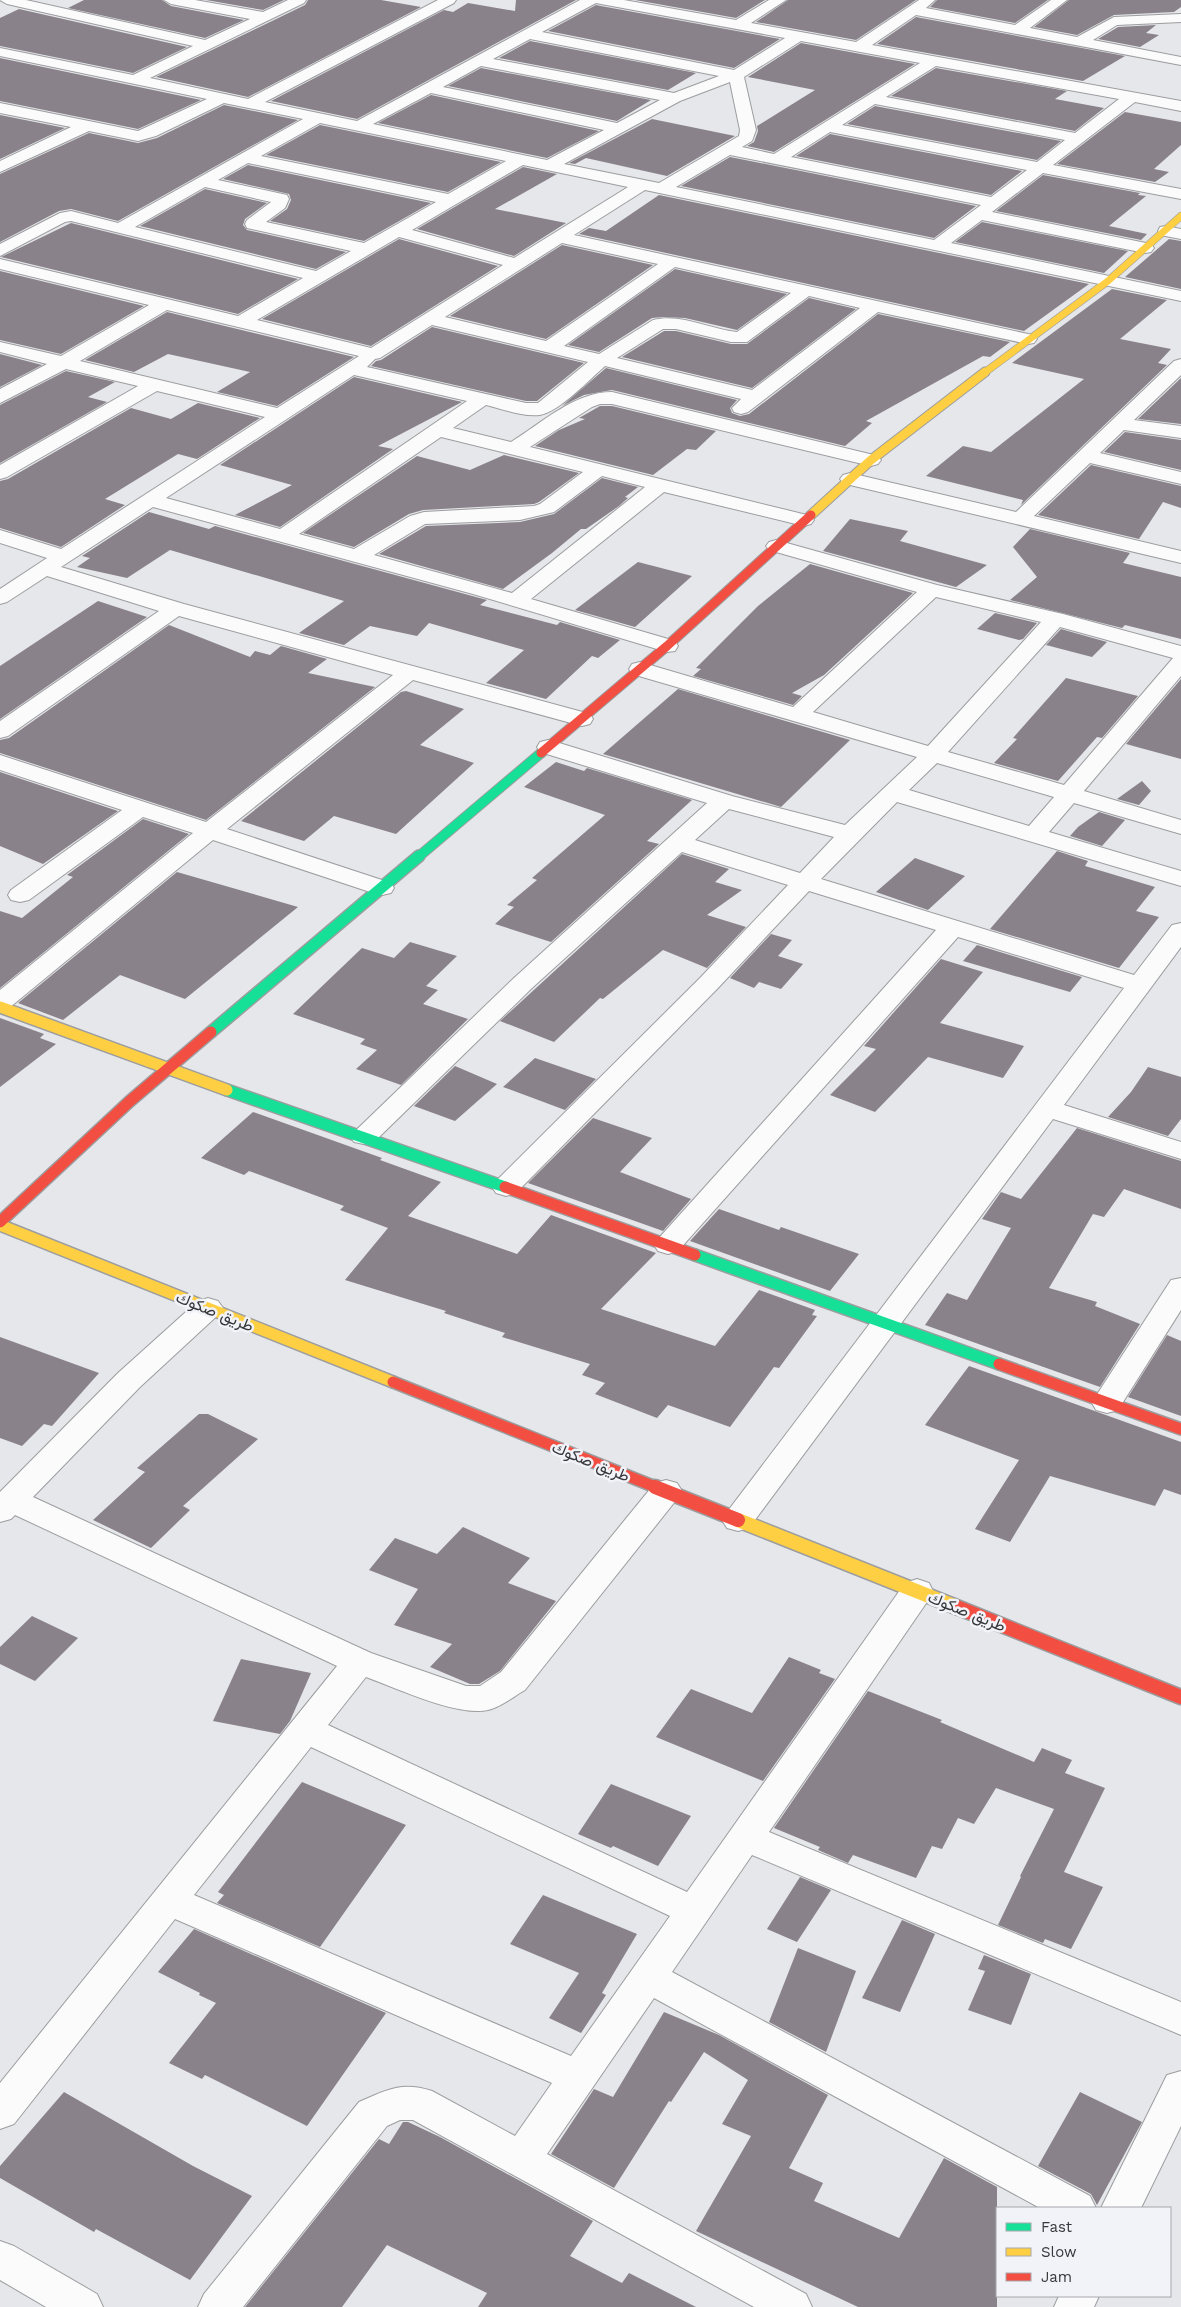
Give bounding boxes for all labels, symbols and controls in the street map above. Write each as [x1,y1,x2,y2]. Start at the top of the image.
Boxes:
street label: طريق صكوك [173,1287,256,1337]
street label: طريق صكوك [549,1437,632,1487]
street label: طريق صكوك [925,1587,1008,1637]
legend [996,2207,1171,2297]
text: Fast [1041,2218,1073,2236]
text: Slow [1041,2243,1077,2261]
text: Jam [1041,2268,1072,2286]

